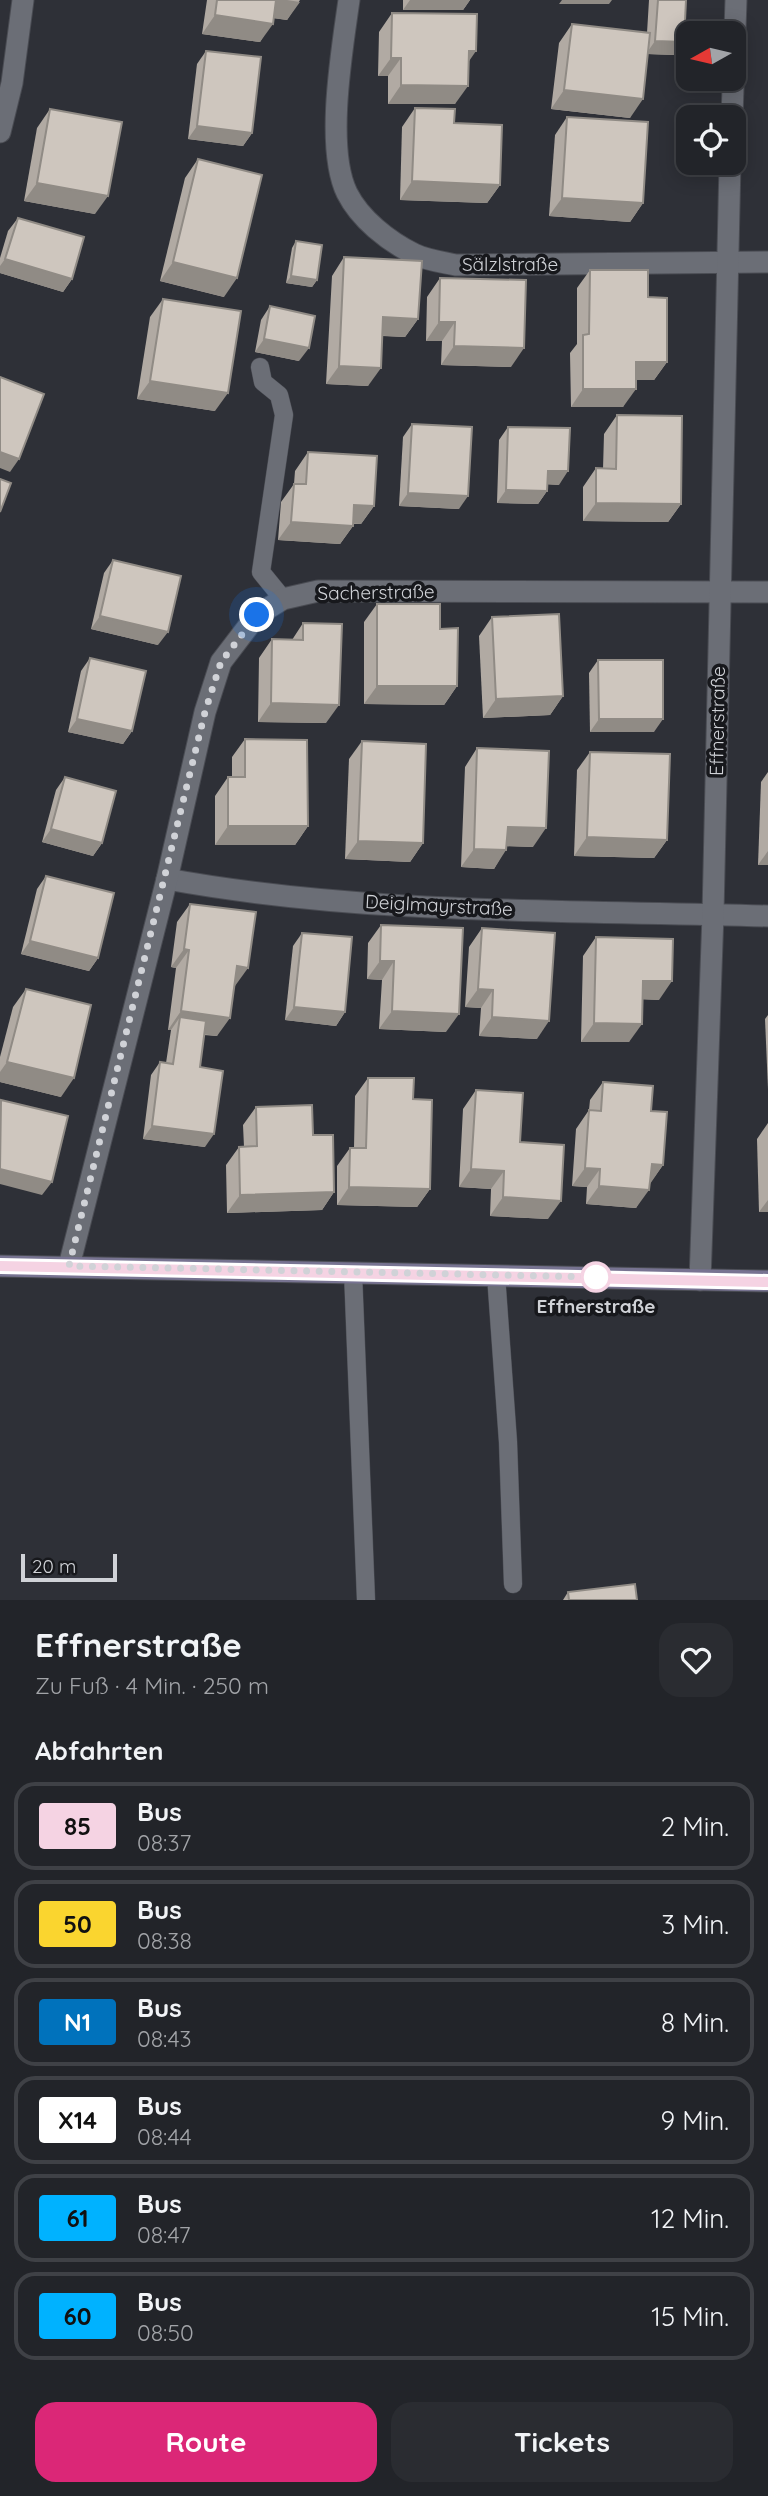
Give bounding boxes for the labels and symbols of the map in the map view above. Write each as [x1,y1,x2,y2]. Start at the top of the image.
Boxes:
north arrow [676,21,746,91]
street label: Sälzlstraße [462,252,558,276]
street label: Sacherstraße [317,579,435,605]
your location [239,597,274,632]
street label: Effnerstraße [704,666,730,776]
street label: Deiglmayrstraße [364,889,514,921]
marker: Effnerstraße [581,1262,611,1292]
place label: Effnerstraße [536,1294,656,1318]
scale bar [21,1551,117,1583]

